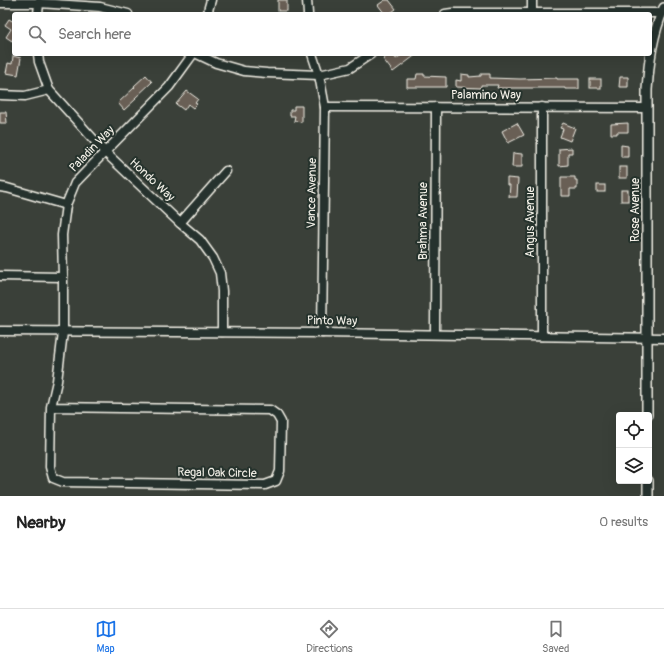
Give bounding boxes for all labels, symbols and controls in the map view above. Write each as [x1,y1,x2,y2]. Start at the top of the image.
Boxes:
search box [12,12,652,56]
icon: search [26,23,48,45]
text: Search here [58,25,131,44]
street label: Palamino Way [451,88,521,103]
street label: Paladin Way [66,123,118,175]
street label: Hondo Way [126,155,178,205]
street label: Vance Avenue [304,157,320,228]
street label: Rose Avenue [628,178,643,242]
street label: Brahma Avenue [416,182,431,260]
street label: Angus Avenue [523,186,538,258]
street label: Pinto Way [307,313,357,329]
map controls [616,412,652,484]
button: locate [616,412,652,448]
button: layers [616,448,652,484]
street label: Regal Oak Circle [177,465,257,481]
text: Nearby [16,512,65,533]
text: 0 results [599,514,648,530]
tab: Map [95,618,117,655]
tab: Directions [306,618,353,655]
tab: Saved [542,618,569,655]

